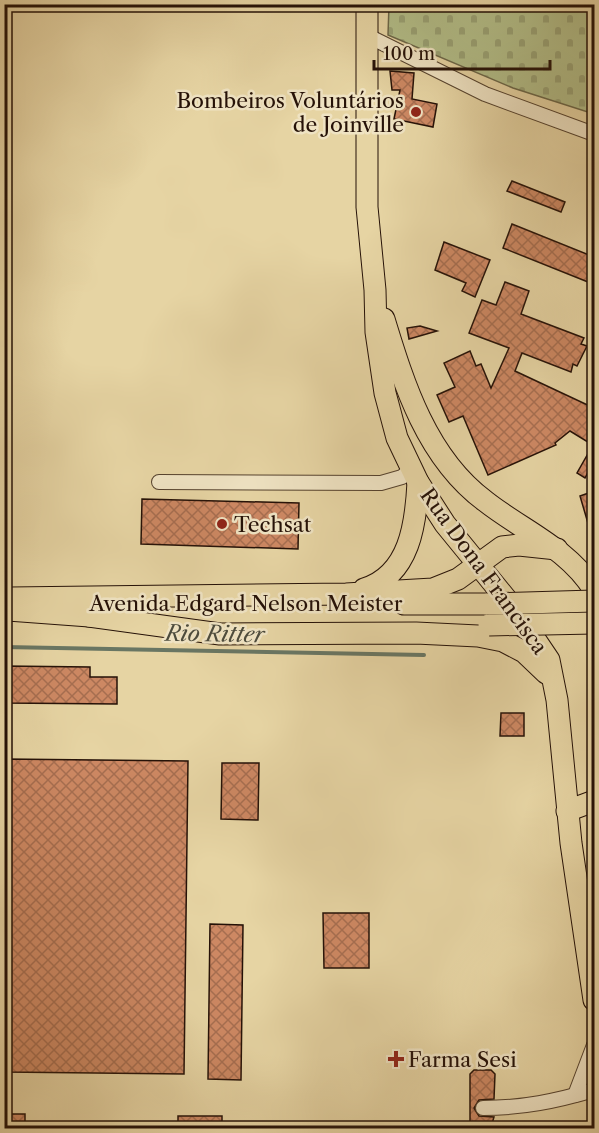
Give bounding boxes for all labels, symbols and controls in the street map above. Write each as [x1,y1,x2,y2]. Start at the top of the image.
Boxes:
scale bar [374,33,550,71]
text: 100 m [383,43,435,65]
place label: Bombeiros Voluntários de Joinville [176,88,404,137]
marker: Bombeiros Voluntários de Joinville [409,105,423,119]
street label: Rua Dona Francisca [415,483,553,660]
place label: Techsat [234,512,312,537]
marker: Techsat [215,517,229,531]
street label: Avenida Edgard Nelson Meister [88,591,403,616]
water label: Rio Ritter [163,620,267,648]
place label: Farma Sesi [408,1047,517,1072]
marker: Farma Sesi [389,1052,403,1066]

